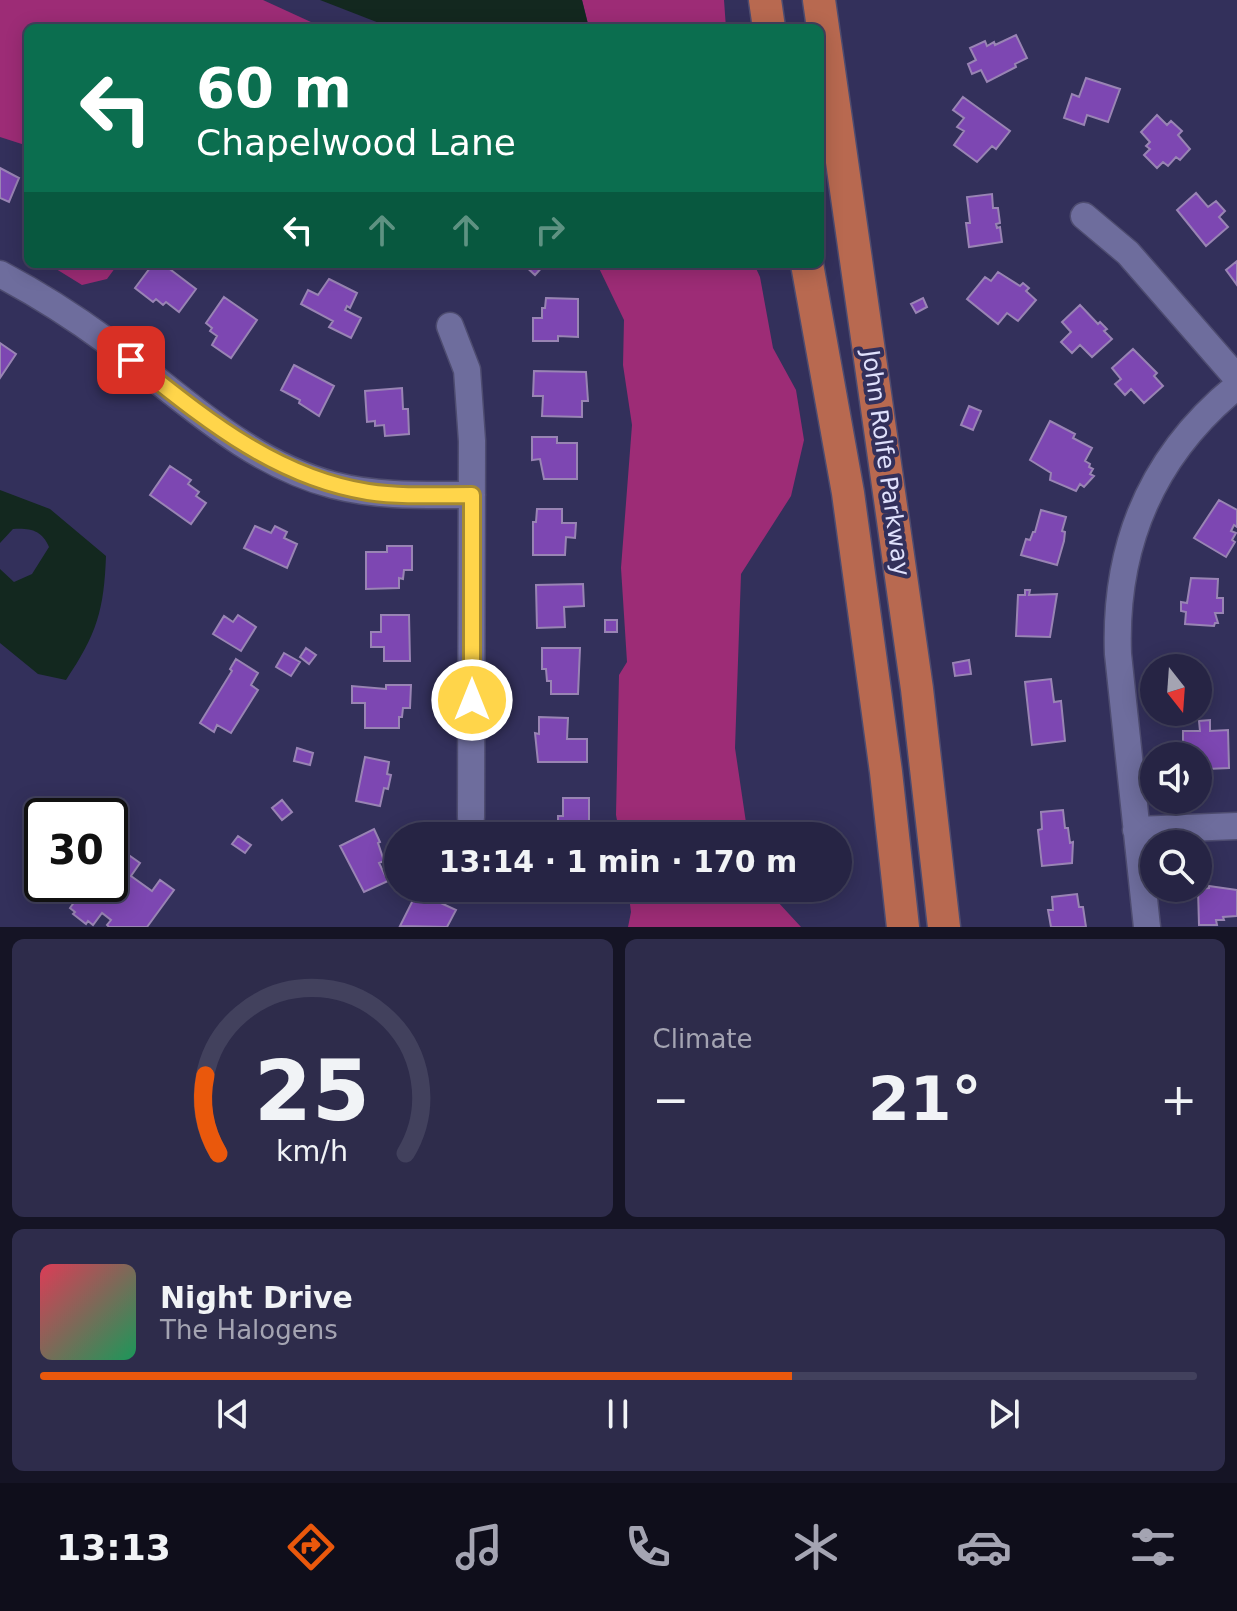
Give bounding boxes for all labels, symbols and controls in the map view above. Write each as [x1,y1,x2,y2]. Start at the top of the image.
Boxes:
text: 60 m [196,55,352,120]
icon: left [64,56,168,160]
text: Chapelwood Lane [196,122,516,163]
icon: left [276,208,320,252]
icon: ahead [360,208,404,252]
icon: ahead [444,208,488,252]
icon: right [528,208,572,252]
pin [97,326,165,394]
icon: arrive [109,338,153,382]
street label: John Rolfe Parkway [856,346,916,578]
north arrow [1140,654,1212,726]
map controls [1140,654,1212,902]
position arrow [430,658,514,742]
button: sound [1140,742,1212,814]
speed limit sign: 30 [24,798,128,902]
button: search [1140,830,1212,902]
text: 13:14 · 1 min · 170 m [439,844,797,879]
text: Climate [653,1024,753,1054]
text: 25 [254,1043,370,1140]
text: 21° [868,1064,982,1134]
text: − [653,1074,689,1125]
text: + [1160,1074,1197,1125]
text: km/h [276,1134,348,1168]
text: Night Drive [160,1280,353,1315]
text: The Halogens [160,1315,338,1345]
icon: previous [211,1392,255,1436]
icon: pause [596,1392,640,1436]
icon: next [982,1392,1026,1436]
icon: directions [283,1519,339,1575]
icon: music [451,1519,507,1575]
icon: phone [620,1519,676,1575]
icon: climate [788,1519,844,1575]
icon: car [956,1519,1012,1575]
icon: filters [1125,1519,1181,1575]
text: 13:13 [56,1527,171,1568]

